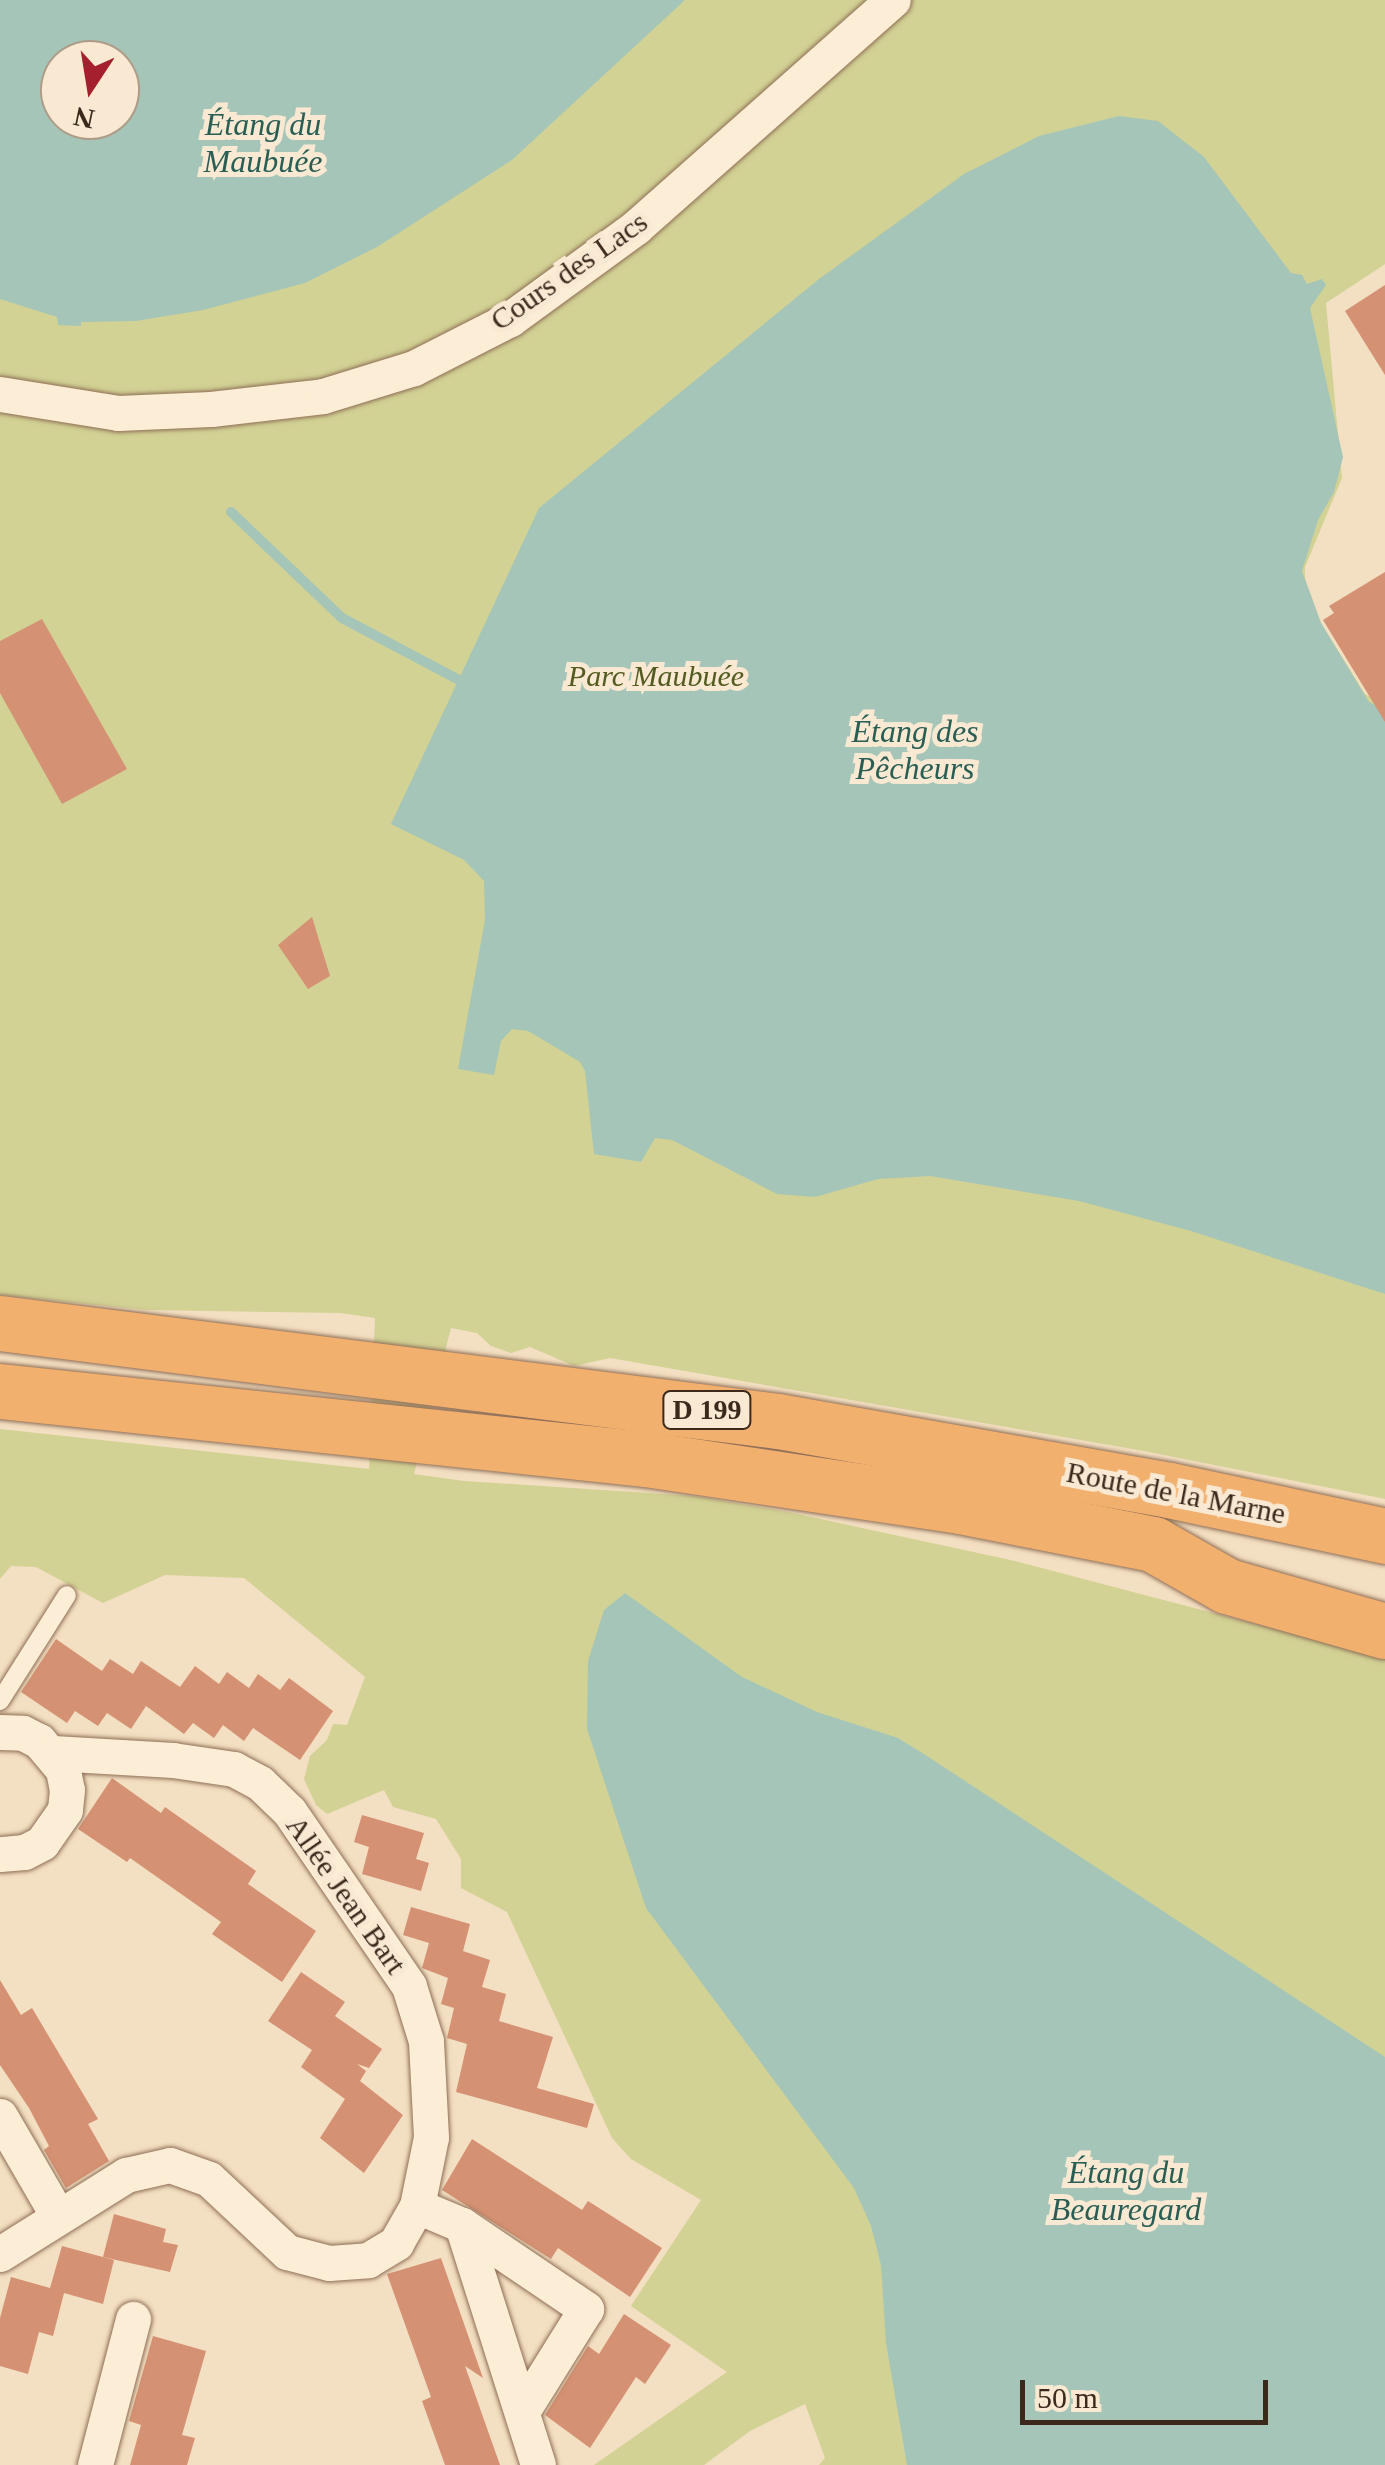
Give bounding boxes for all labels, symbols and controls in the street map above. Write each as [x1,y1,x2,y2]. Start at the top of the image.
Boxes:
north arrow [40,40,140,140]
text: N [71,101,97,135]
water label: Étang du Maubuée [203,106,323,181]
street label: Cours des Lacs [484,204,654,338]
park label: Parc Maubuée [568,658,744,694]
water label: Étang des Pêcheurs [851,713,979,788]
road number: D 199 [662,1387,752,1433]
street label: Route de la Marne [1063,1454,1289,1532]
street label: Allée Jean Bart [278,1809,414,1981]
water label: Étang du Beauregard [1051,2154,1201,2229]
scale bar [1025,2360,1272,2422]
text: 50 m [1037,2381,1098,2414]

